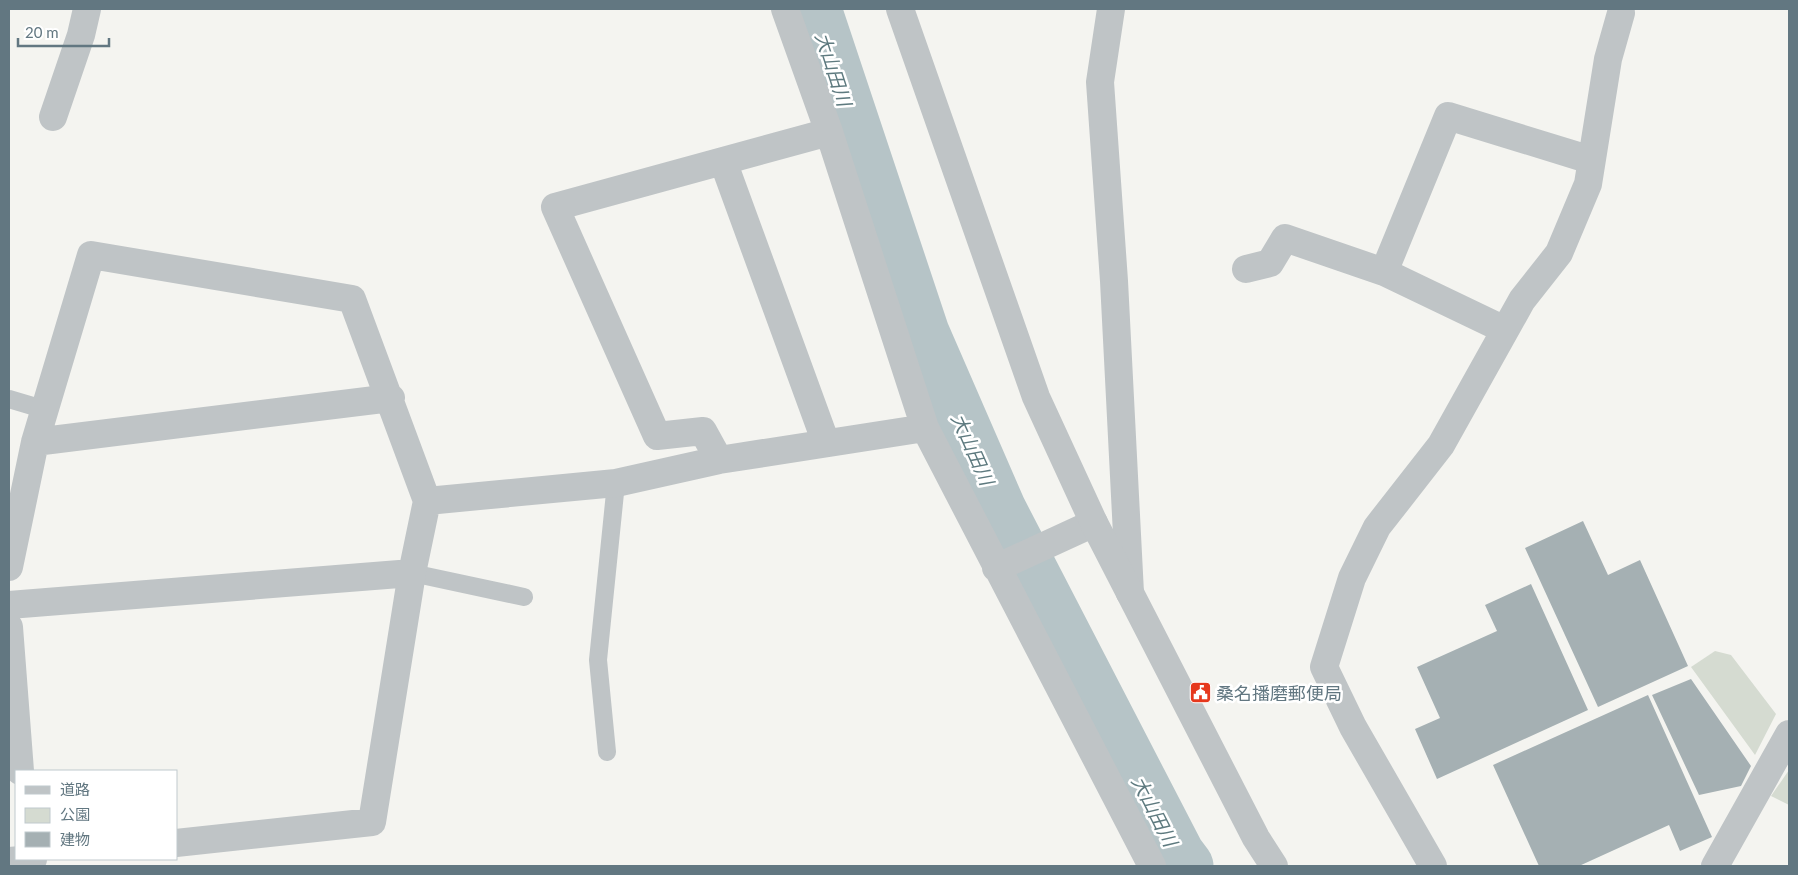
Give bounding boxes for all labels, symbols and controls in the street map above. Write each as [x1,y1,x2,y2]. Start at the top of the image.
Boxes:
scale bar [18,15,109,47]
text: 20 m [25,23,59,41]
water label: 大山田川 [811,29,857,111]
water label: 大山田川 [947,410,1000,490]
public building icon: 桑名播磨郵便局 [1188,681,1212,705]
place label: 桑名播磨郵便局 [1216,682,1342,704]
legend [15,770,178,860]
water label: 大山田川 [1127,772,1183,852]
text: 道路 [60,780,90,798]
text: 公園 [60,805,90,823]
text: 建物 [60,830,90,848]

